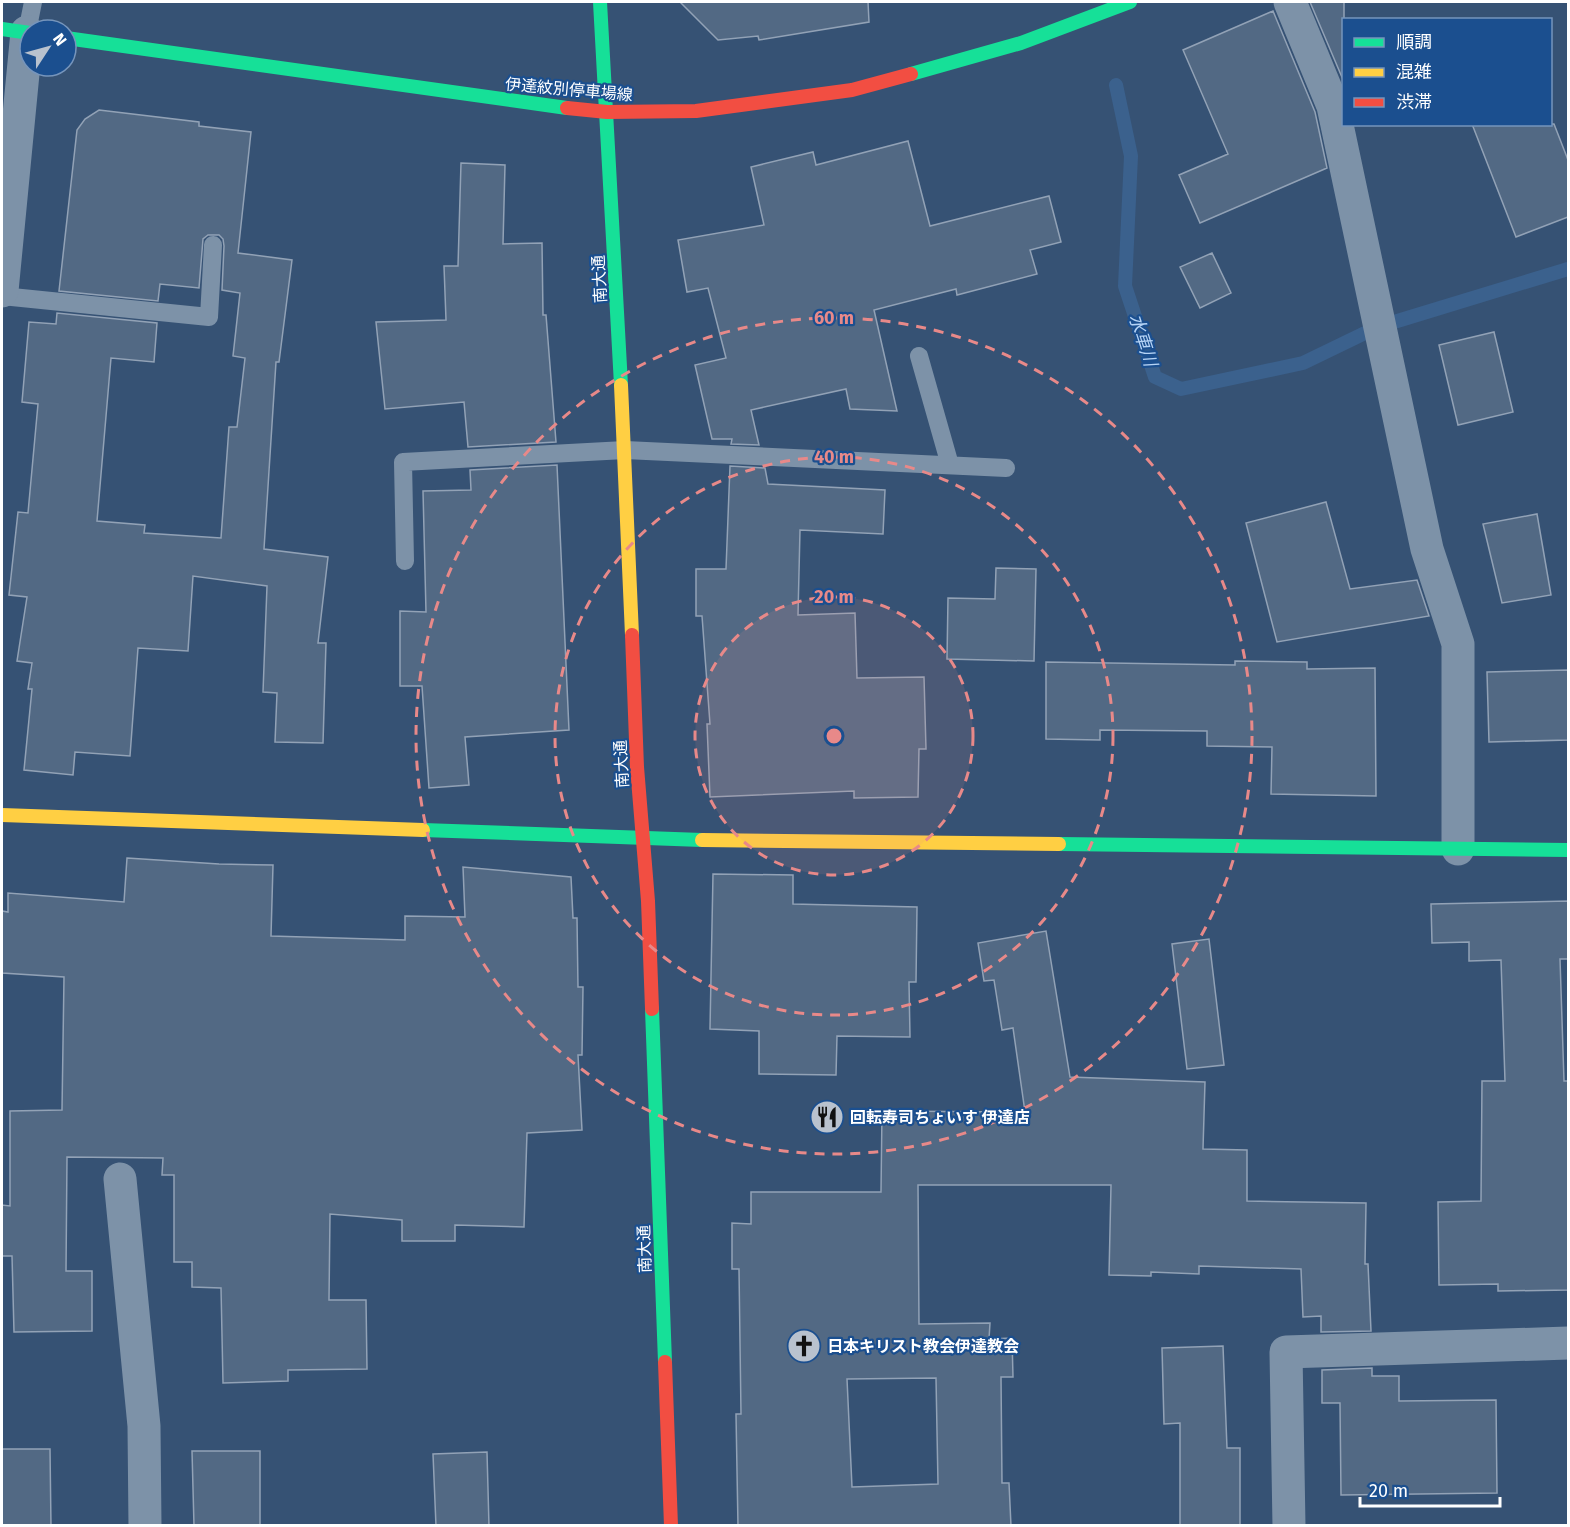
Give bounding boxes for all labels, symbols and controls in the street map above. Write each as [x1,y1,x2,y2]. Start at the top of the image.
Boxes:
north arrow [18,18,78,78]
legend [1342,18,1552,126]
text: N [49,30,71,49]
text: 順調 [1396,31,1432,53]
text: 混雑 [1396,61,1432,83]
street label: 伊達紋別停車場線 [504,74,634,105]
text: 渋滞 [1396,91,1432,113]
street label: 南大通 [589,255,610,303]
text: 60 m [814,307,854,329]
water label: 水車川 [1124,311,1162,371]
text: 40 m [814,446,854,468]
text: 20 m [814,586,854,608]
centre of rings [824,726,844,746]
street label: 南大通 [611,740,632,788]
restaurant icon: 回転寿司ちょいす 伊達店 [809,1099,845,1135]
place label: 回転寿司ちょいす 伊達店 [850,1108,1030,1127]
street label: 南大通 [634,1225,655,1273]
church icon: 日本キリスト教会伊達教会 [786,1328,822,1364]
place label: 日本キリスト教会伊達教会 [827,1337,1019,1356]
scale bar [1360,1470,1500,1508]
text: 20 m [1369,1480,1408,1502]

